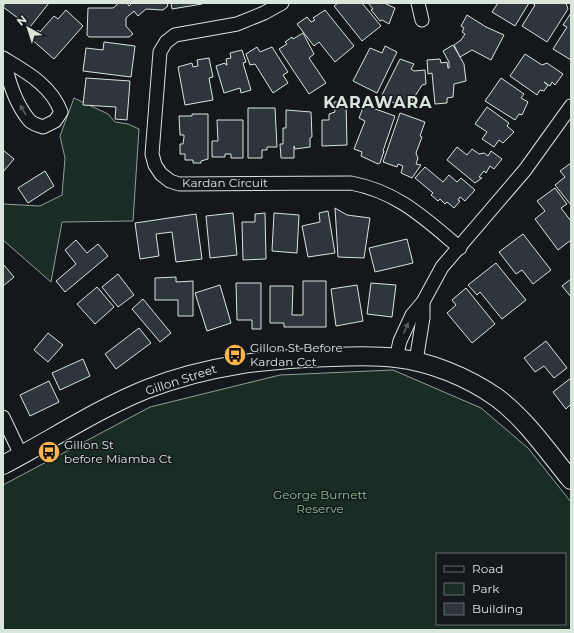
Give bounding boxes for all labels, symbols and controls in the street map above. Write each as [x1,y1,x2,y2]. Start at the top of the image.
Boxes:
north arrow [8,8,48,48]
text: N [14,12,30,28]
district label: KARAWARA [323,93,433,112]
one-way arrow [19,104,26,116]
street label: Kardan Circuit [182,175,268,190]
one-way arrow [403,322,409,334]
place label: Gillon St Before Kardan Cct [250,340,343,369]
bus stop icon: Gillon St Before Kardan Cct [222,342,248,368]
street label: Gillon Street [143,361,218,398]
place label: Gillon St before Miamba Ct [64,437,172,466]
bus stop icon: Gillon St before Miamba Ct [36,439,62,465]
park label: George Burnett Reserve [273,487,367,516]
legend [436,553,566,625]
text: Road [472,561,503,576]
text: Park [472,581,500,596]
text: Building [472,601,523,616]

